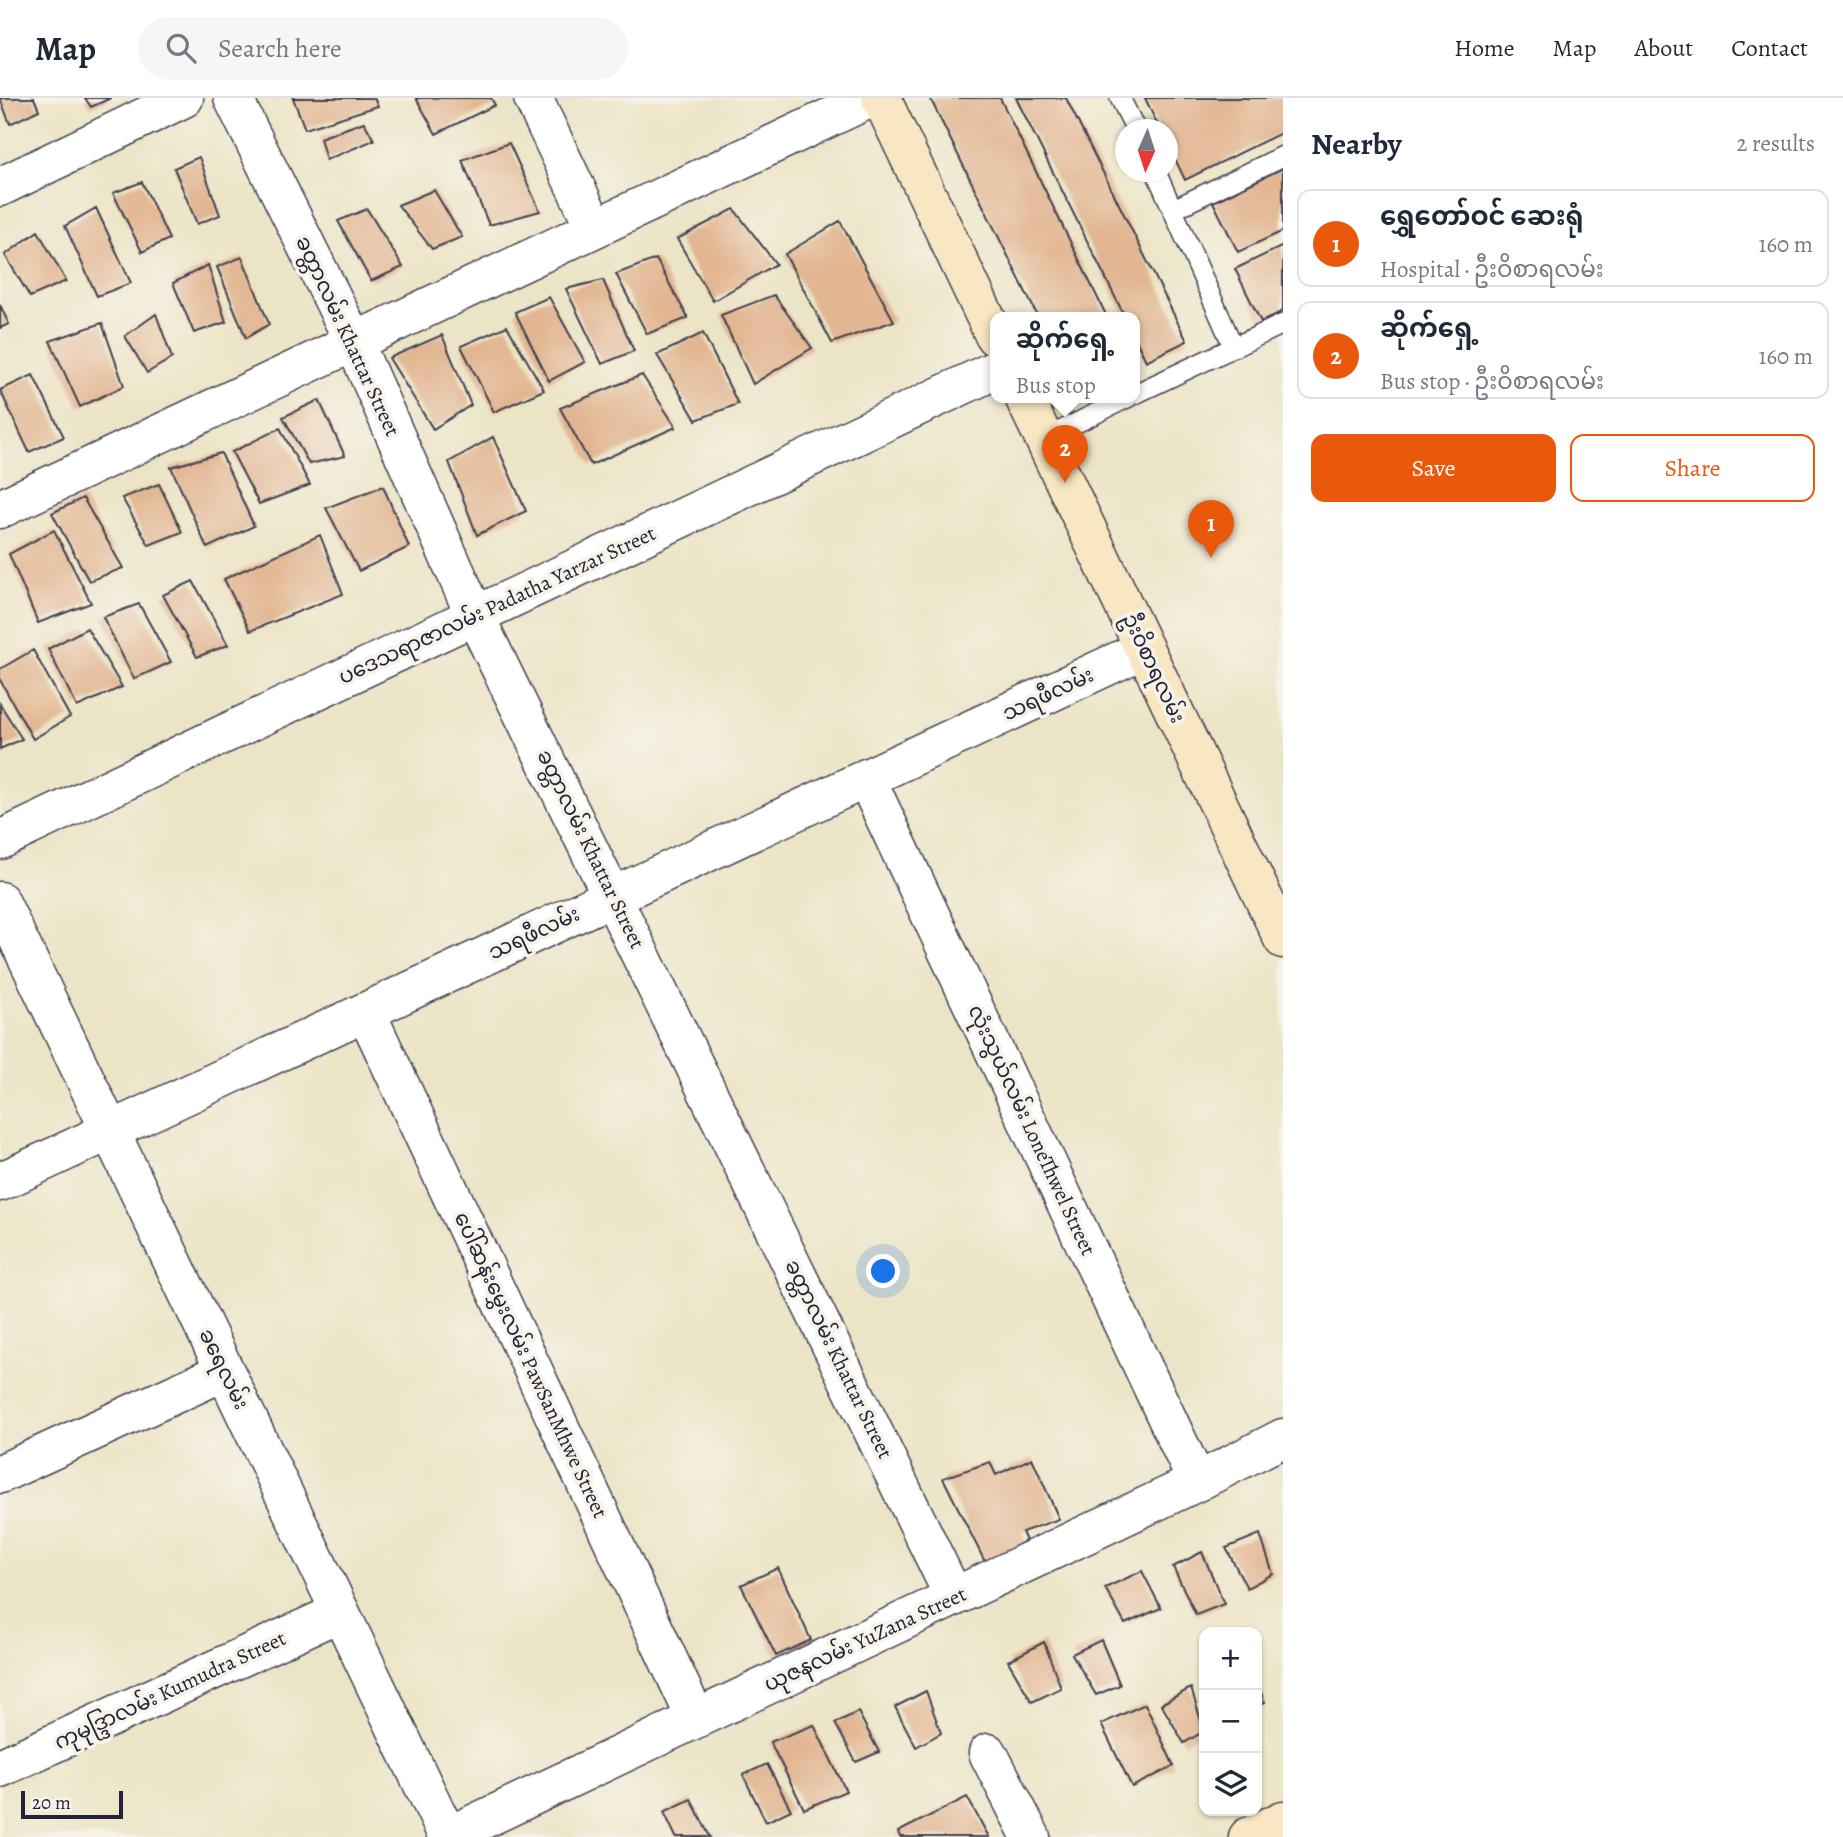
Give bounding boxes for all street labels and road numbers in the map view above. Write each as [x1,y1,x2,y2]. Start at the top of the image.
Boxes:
street label: ခတ္တာလမ်း Khattar Street [286,230,409,442]
street label: ပဒေသရာဇာလမ်း Padatha Yarzar Street [333,517,661,694]
street label: ဦးဝိစာရလမ်း [1114,607,1194,729]
street label: သရဖီလမ်း [997,659,1099,730]
street label: ခတ္တာလမ်း Khattar Street [528,744,653,955]
street label: သရဖီလမ်း [483,898,585,969]
street label: လုံးသွယ်လမ်း LoneThwel Street [959,999,1104,1261]
street label: ပေါ်ဆန်းမွှေးလမ်း PawSanMhwe Street [445,1207,616,1524]
street label: ခတ္တာလမ်း Khattar Street [776,1254,901,1465]
street label: ခရေလမ်း [190,1323,257,1415]
street label: ယုဇနလမ်း YuZana Street [759,1578,972,1701]
street label: ကုမုဒ္ဒြာလမ်း Kumudra Street [49,1622,292,1759]

